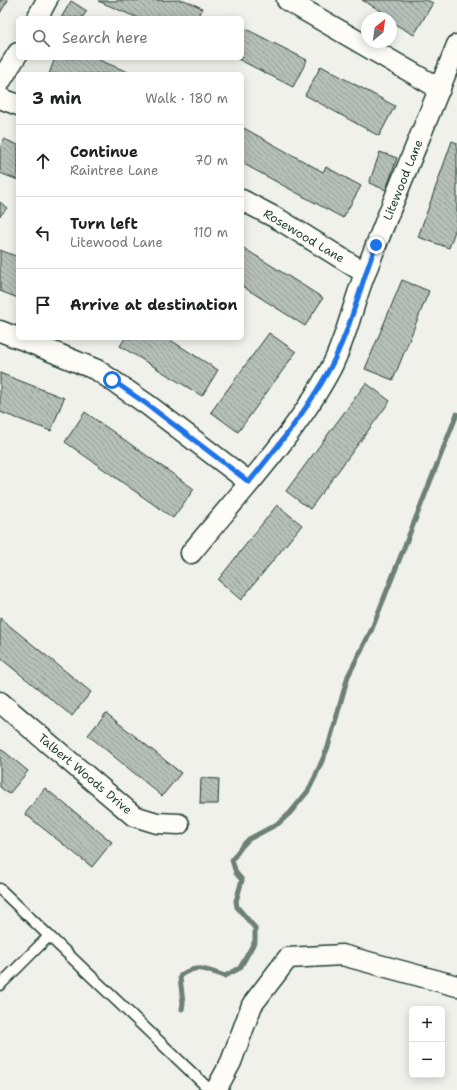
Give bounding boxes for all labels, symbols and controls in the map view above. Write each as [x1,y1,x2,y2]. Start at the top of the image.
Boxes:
north arrow [361,12,397,48]
search box [16,16,244,60]
icon: search [30,27,52,49]
text: Search here [62,28,148,48]
text: 3 min [32,87,82,109]
text: Walk · 180 m [145,90,228,107]
street label: Litewood Lane [380,137,427,223]
text: Continue [70,142,138,162]
icon: ahead [32,150,54,172]
text: 70 m [194,152,228,169]
text: Raintree Lane [70,162,158,179]
street label: Rosewood Lane [260,205,348,267]
text: Turn left [70,214,138,234]
icon: left [32,222,54,244]
text: 110 m [193,224,228,241]
text: Litewood Lane [70,234,163,251]
route end [367,236,385,254]
icon: arrive [32,294,54,316]
text: Arrive at destination [70,295,238,315]
route start [103,371,121,389]
street label: Talbert Woods Drive [35,730,135,818]
map controls [409,1006,445,1078]
button: + [409,1006,445,1042]
button: − [409,1042,445,1078]

